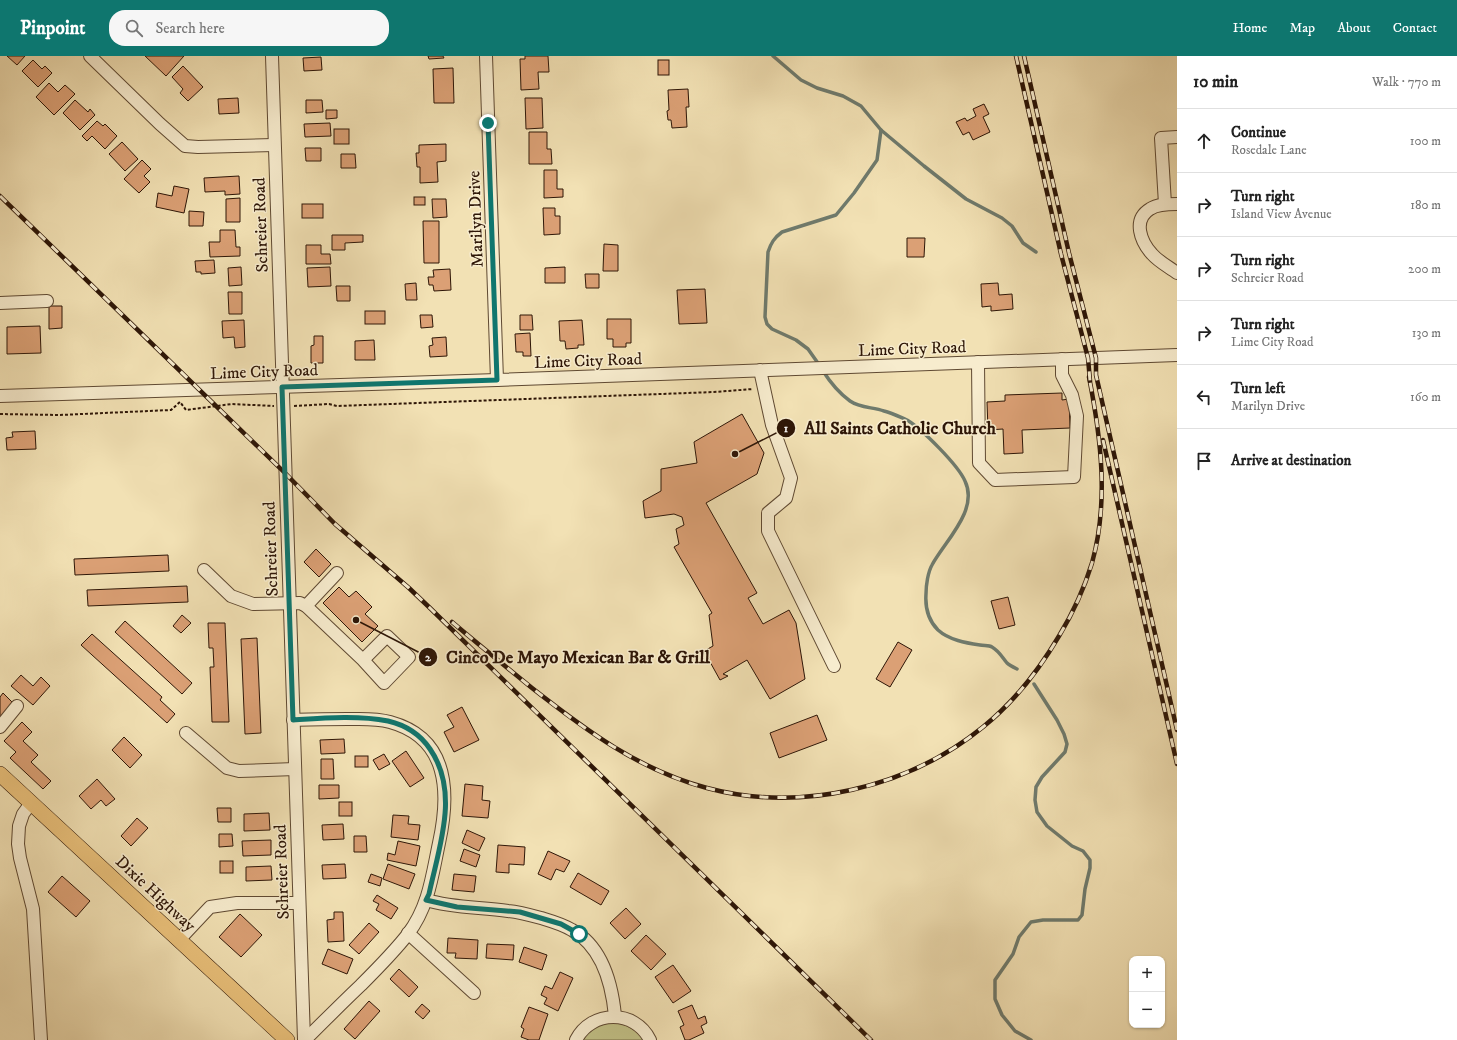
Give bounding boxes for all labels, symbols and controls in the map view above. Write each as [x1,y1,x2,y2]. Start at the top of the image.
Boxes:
search box [109,10,389,46]
text: Pinpoint [20,17,85,40]
icon: search [123,17,145,39]
text: Search here [155,19,225,38]
text: Home [1233,19,1267,37]
text: Map [1289,19,1315,37]
text: About [1337,19,1371,37]
text: Contact [1393,19,1437,37]
text: 10 min [1193,71,1238,93]
text: Walk · 770 m [1372,74,1441,90]
route end [479,114,497,132]
text: Continue [1231,123,1286,142]
icon: ahead [1193,130,1215,152]
text: 100 m [1410,133,1441,149]
text: Rosedale Lane [1231,142,1307,158]
street label: Marilyn Drive [463,170,489,268]
street label: Schreier Road [248,177,274,273]
text: Turn right [1231,187,1294,206]
icon: right [1193,194,1215,216]
text: 180 m [1410,197,1441,213]
text: Island View Avenue [1231,206,1332,222]
text: Turn right [1231,251,1294,270]
icon: right [1193,258,1215,280]
text: 200 m [1408,261,1441,277]
text: Schreier Road [1231,270,1304,286]
text: Turn right [1231,315,1294,334]
icon: right [1193,322,1215,344]
text: 130 m [1412,325,1441,341]
text: Lime City Road [1231,334,1314,350]
street label: Lime City Road [858,336,967,362]
street label: Lime City Road [534,348,643,374]
street label: Lime City Road [210,359,319,385]
text: Turn left [1231,379,1285,398]
icon: left [1193,386,1215,408]
text: 160 m [1410,389,1441,405]
text: Marilyn Drive [1231,398,1305,414]
callout: All Saints Catholic Church [776,413,1004,443]
text: All Saints Catholic Church [803,418,996,440]
text: 1 [784,421,789,436]
icon: arrive [1193,450,1215,472]
text: Arrive at destination [1231,451,1351,470]
street label: Schreier Road [258,501,284,597]
callout: Cinco De Mayo Mexican Bar & Grill [418,642,718,672]
text: Cinco De Mayo Mexican Bar & Grill [446,647,711,669]
text: 2 [425,650,432,665]
street label: Schreier Road [269,824,295,920]
street label: Dixie Highway [110,851,201,937]
route start [570,925,588,943]
map controls [1129,956,1165,1028]
button: + [1129,956,1165,992]
button: − [1129,992,1165,1028]

